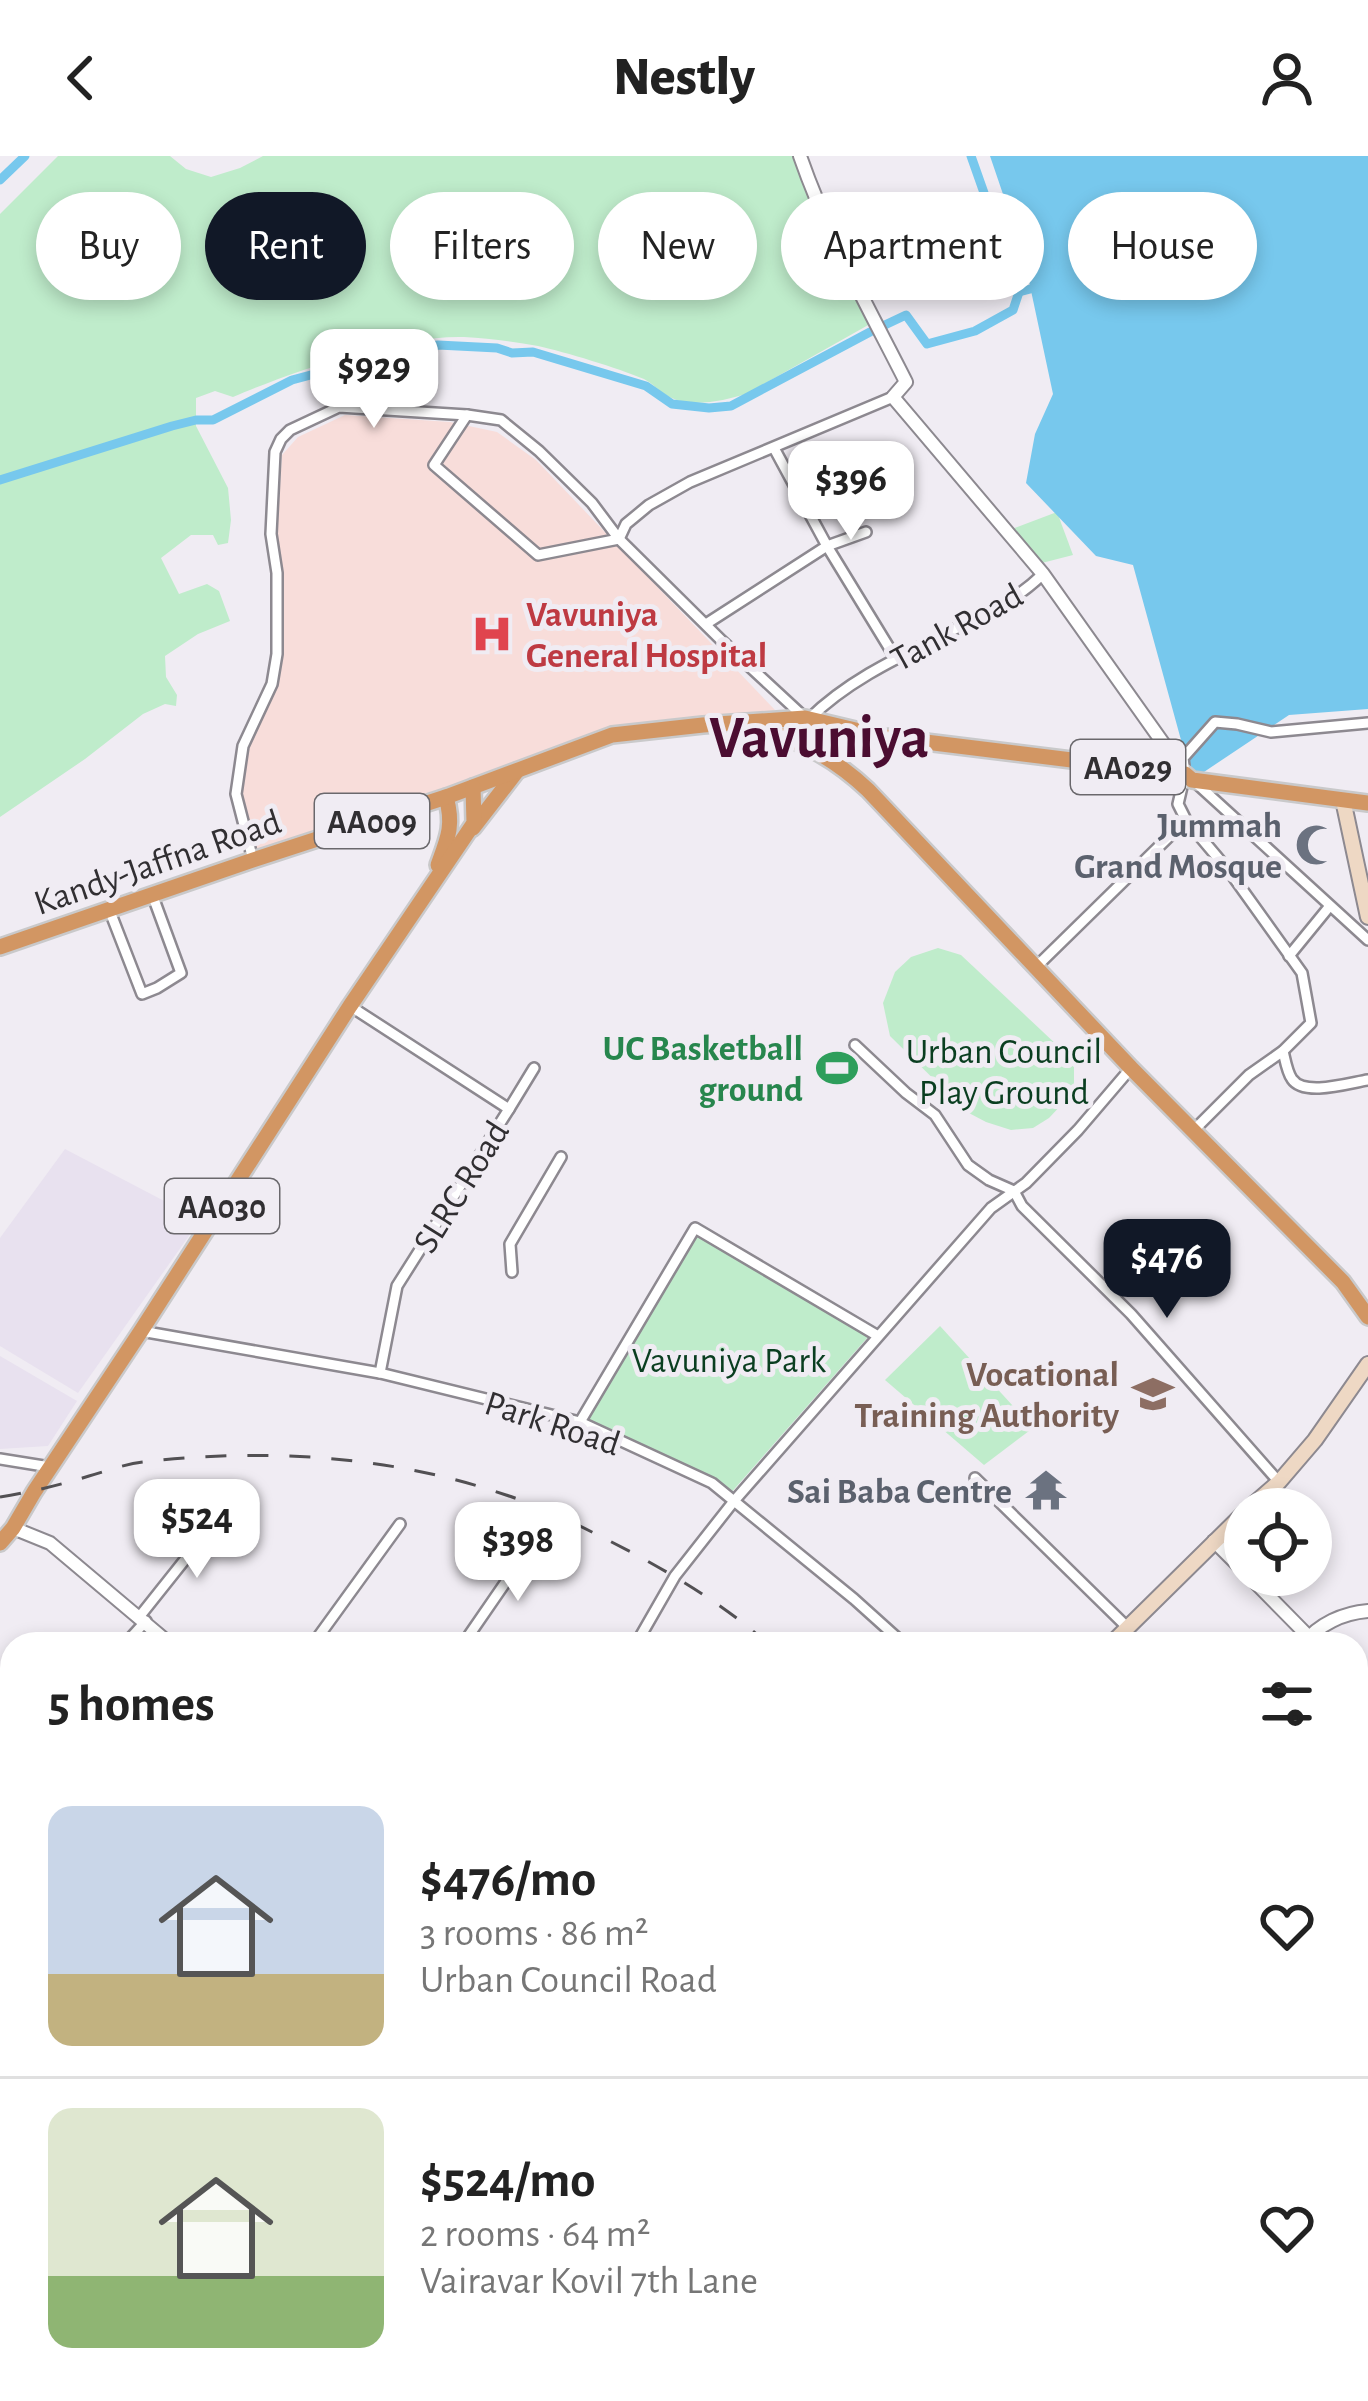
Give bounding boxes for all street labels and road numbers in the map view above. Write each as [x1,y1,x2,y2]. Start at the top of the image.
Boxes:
street label: Tank Road [885,577,1029,678]
road number: AA029 [1071,740,1185,794]
road number: AA009 [315,794,429,848]
street label: Kandy-Jaffna Road [30,804,286,922]
street label: SLRC Road [407,1115,516,1259]
road number: AA030 [165,1179,279,1233]
street label: Park Road [480,1385,624,1463]

